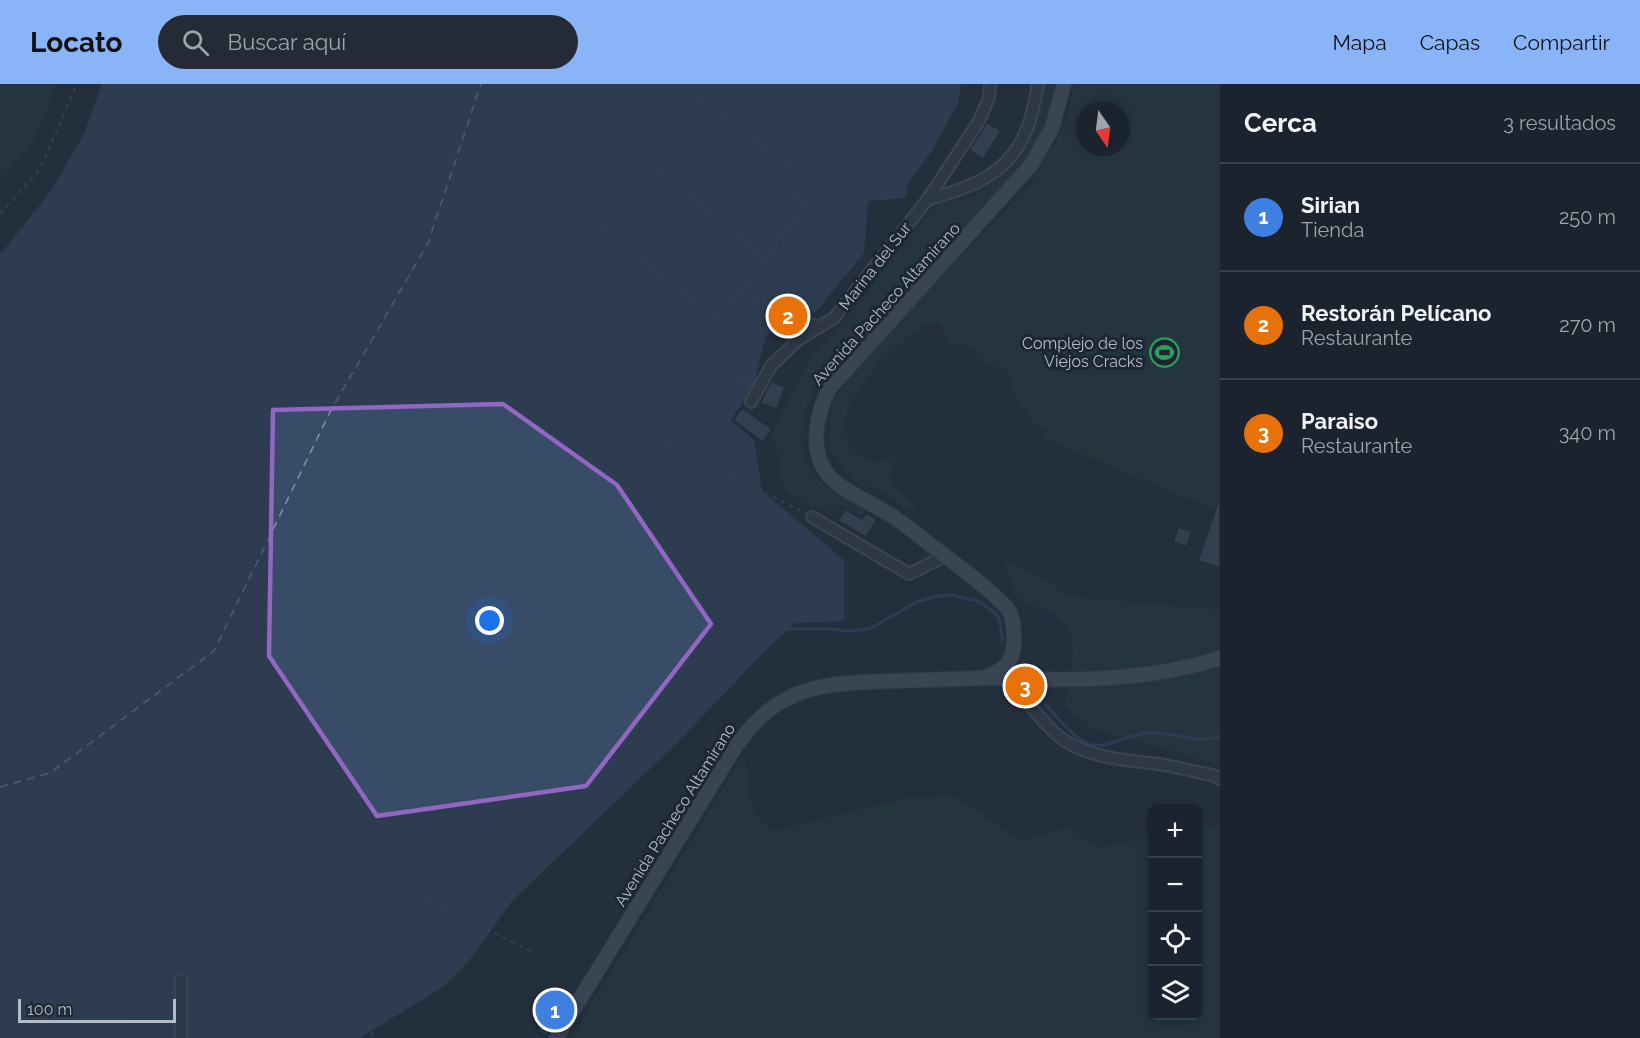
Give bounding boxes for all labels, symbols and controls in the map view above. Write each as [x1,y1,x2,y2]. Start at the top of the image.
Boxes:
search box [158,15,578,69]
text: Locato [30,26,122,59]
icon: search [179,26,212,59]
text: Buscar aquí [227,29,346,55]
text: Mapa [1332,30,1387,55]
text: Capas [1420,30,1480,55]
text: Compartir [1513,30,1610,55]
north arrow [1076,102,1130,156]
text: Cerca [1244,108,1317,138]
text: 3 resultados [1503,111,1616,135]
text: Sirian [1301,192,1360,218]
text: 1 [1259,205,1268,229]
text: 250 m [1559,205,1616,229]
street label: Marina del Sur [835,218,915,314]
text: Tienda [1301,218,1364,242]
street label: Avenida Pacheco Altamirano [808,219,964,389]
pin: 2 [768,294,808,338]
text: Restorán Pelícano [1301,300,1491,326]
text: 2 [1258,313,1269,337]
text: 270 m [1559,313,1616,337]
text: Restaurante [1301,326,1412,350]
place label: Complejo de los Viejos Cracks [1022,334,1143,371]
sports icon: Complejo de los Viejos Cracks [1148,336,1180,368]
text: Paraiso [1301,408,1378,434]
text: 3 [1258,421,1269,445]
text: 340 m [1559,421,1616,445]
text: Restaurante [1301,434,1412,458]
your location [475,606,504,635]
pin: 3 [1006,664,1044,708]
street label: Avenida Pacheco Altamirano [611,720,739,910]
map controls [1148,804,1202,1020]
button: + [1148,804,1202,858]
button: − [1148,858,1202,912]
button: locate [1148,912,1202,966]
button: layers [1148,966,1202,1020]
pin: 1 [536,988,574,1032]
scale bar [18,996,176,1024]
text: 100 m [27,1000,72,1019]

